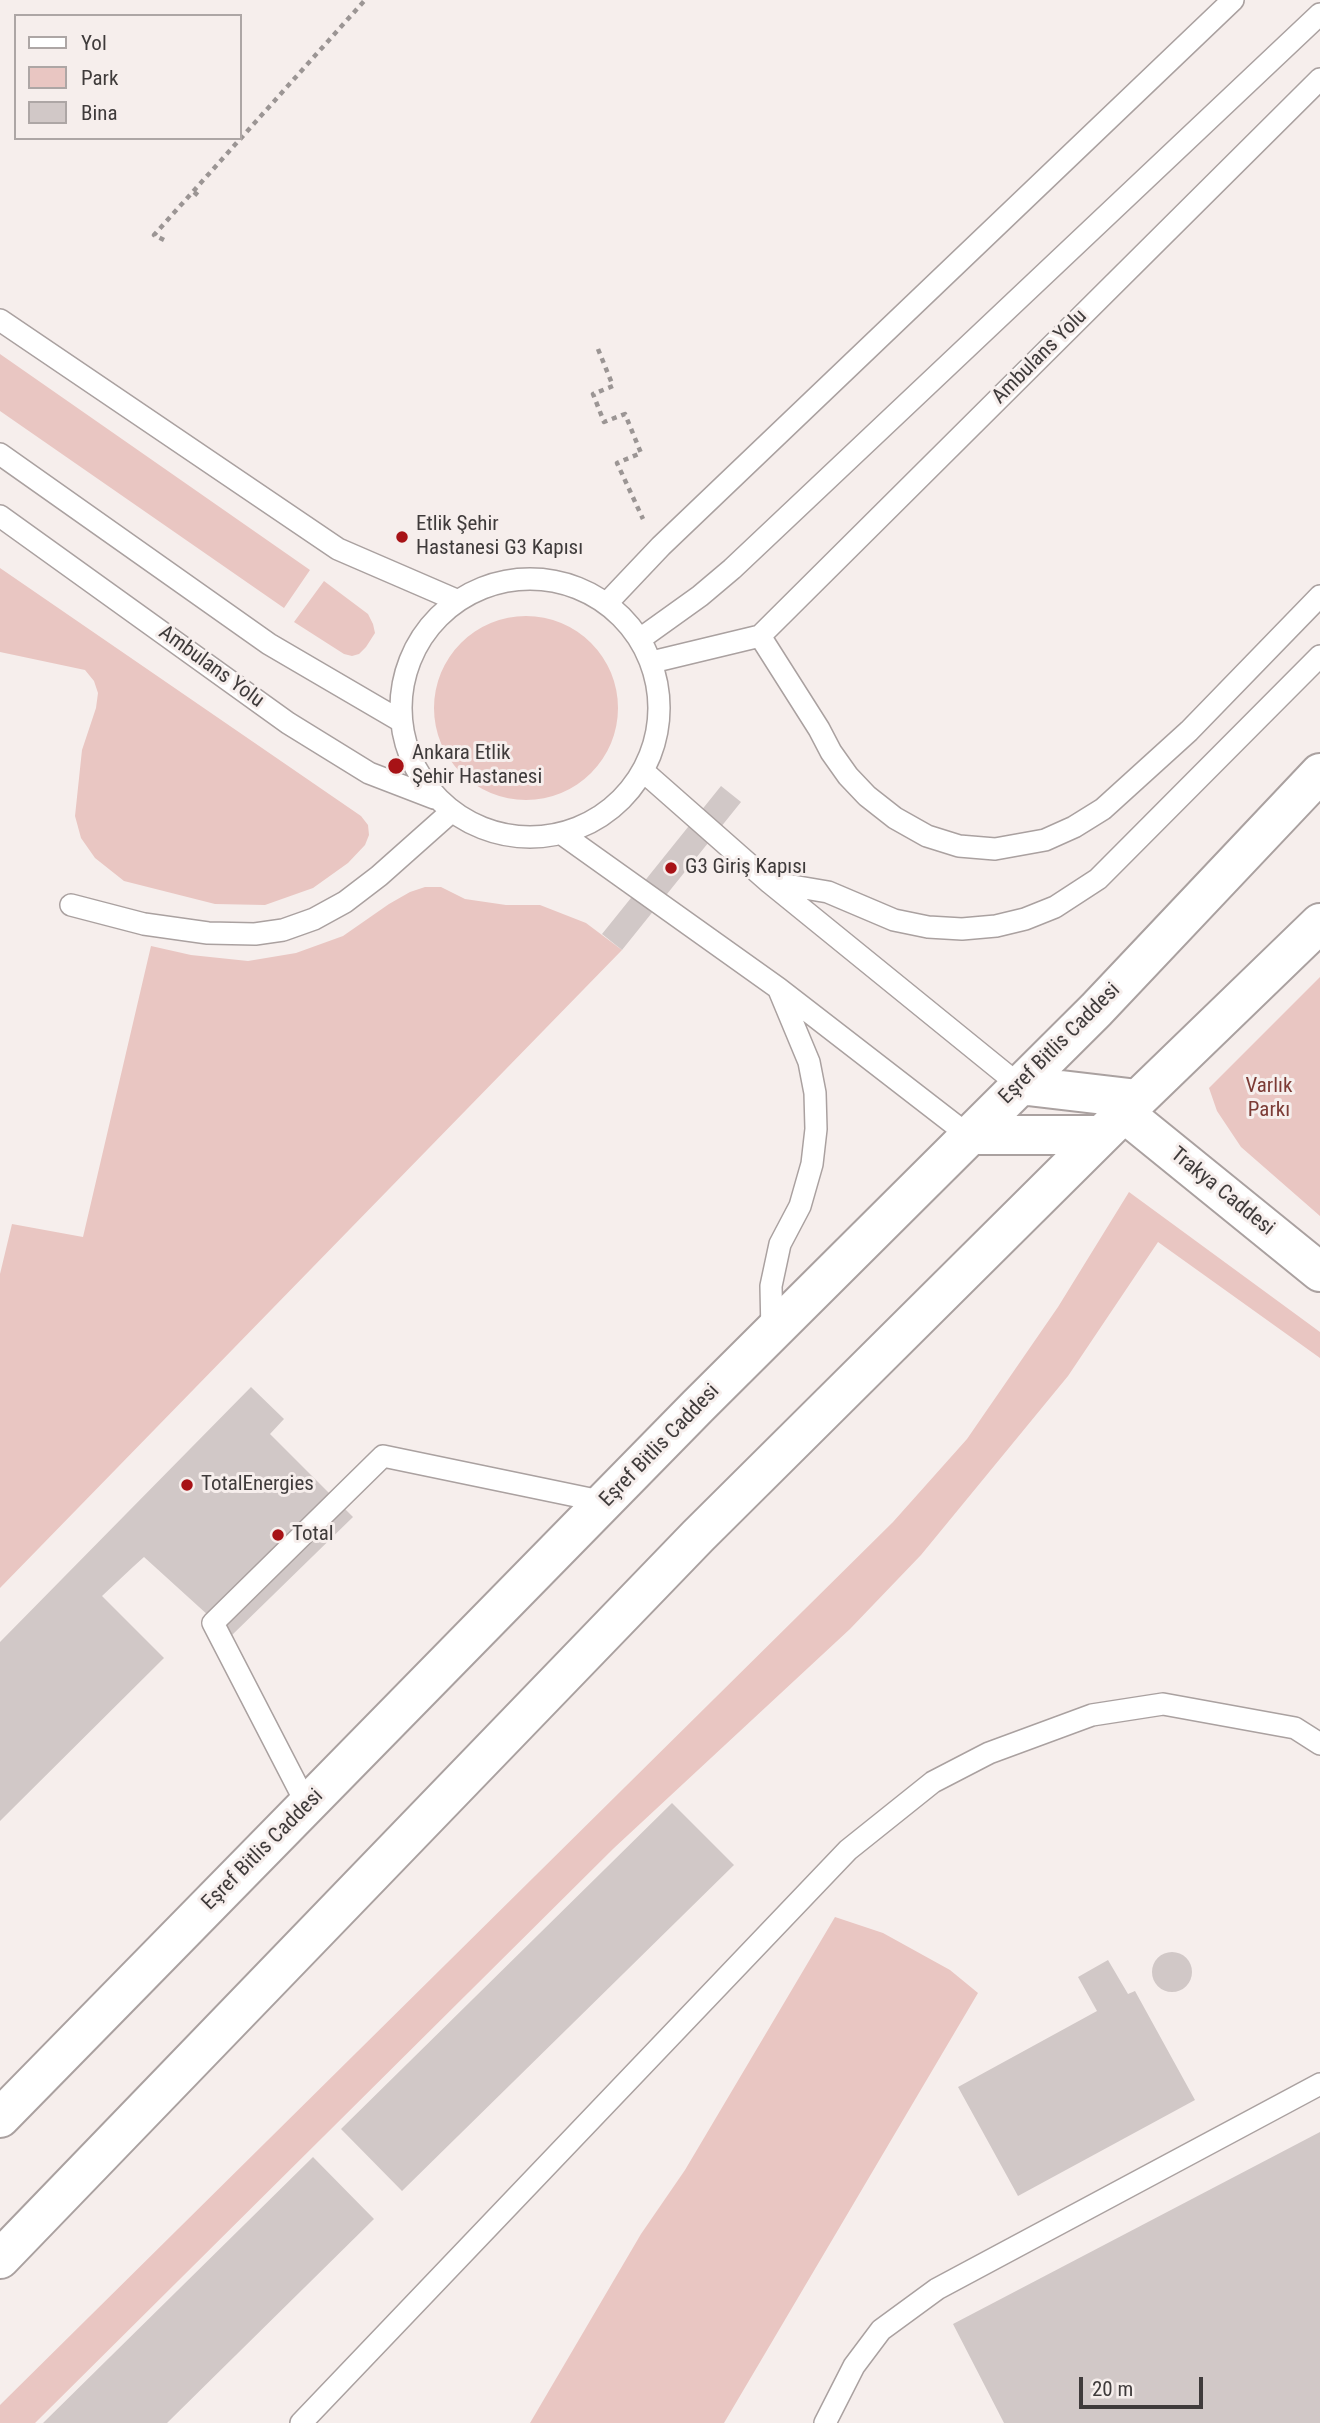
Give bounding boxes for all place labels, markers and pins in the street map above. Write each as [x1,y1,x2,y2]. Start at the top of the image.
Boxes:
place label: Etlik Şehir Hastanesi G3 Kapısı [416,512,583,562]
marker: Etlik Şehir Hastanesi G3 Kapısı [394,529,410,545]
place label: Ankara Etlik Şehir Hastanesi [412,741,542,791]
marker: Ankara Etlik Şehir Hastanesi [386,756,406,776]
place label: G3 Giriş Kapısı [685,855,807,881]
marker: G3 Giriş Kapısı [663,860,679,876]
place label: TotalEnergies [201,1472,314,1498]
marker: TotalEnergies [179,1477,195,1493]
place label: Total [292,1522,334,1548]
marker: Total [270,1527,286,1543]

